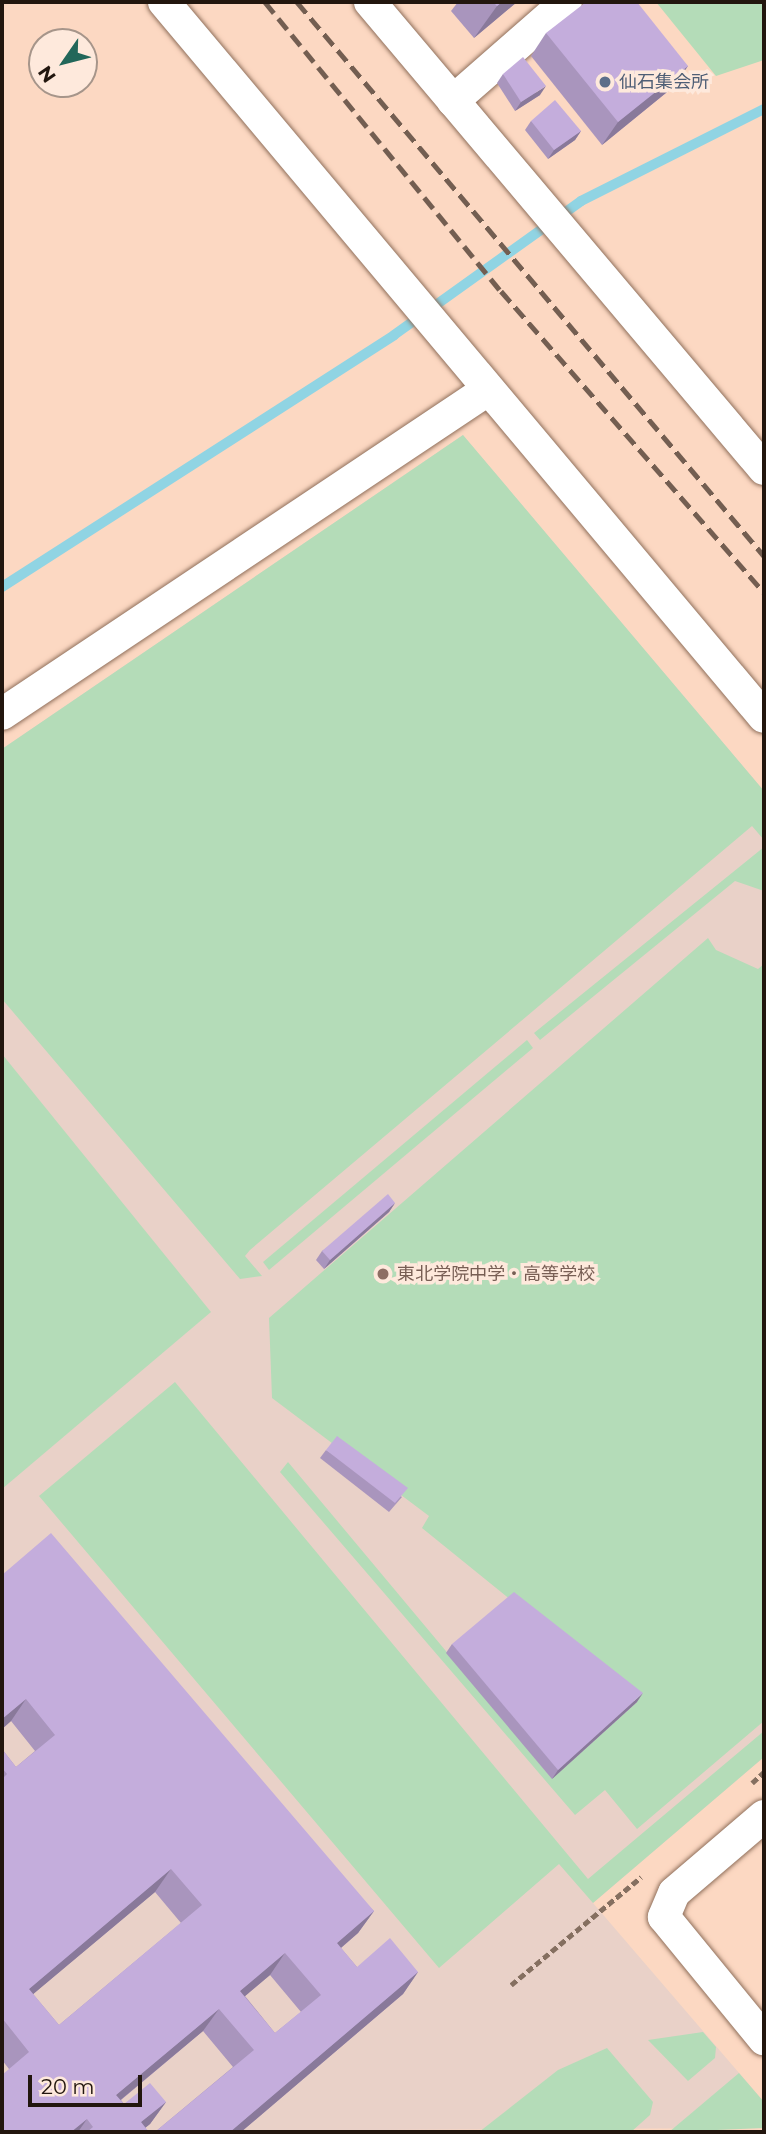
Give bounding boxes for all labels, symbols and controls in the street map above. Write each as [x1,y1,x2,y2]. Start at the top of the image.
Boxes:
north arrow [28,28,98,98]
text: N [33,61,61,87]
place label: 仙石集会所 [619,71,709,93]
marker: 仙石集会所 [597,74,613,90]
place label: 東北学院中学・高等学校 [397,1263,595,1285]
marker: 東北学院中学・高等学校 [375,1266,391,1282]
scale bar [32,2060,145,2104]
text: 20 m [41,2074,95,2099]

